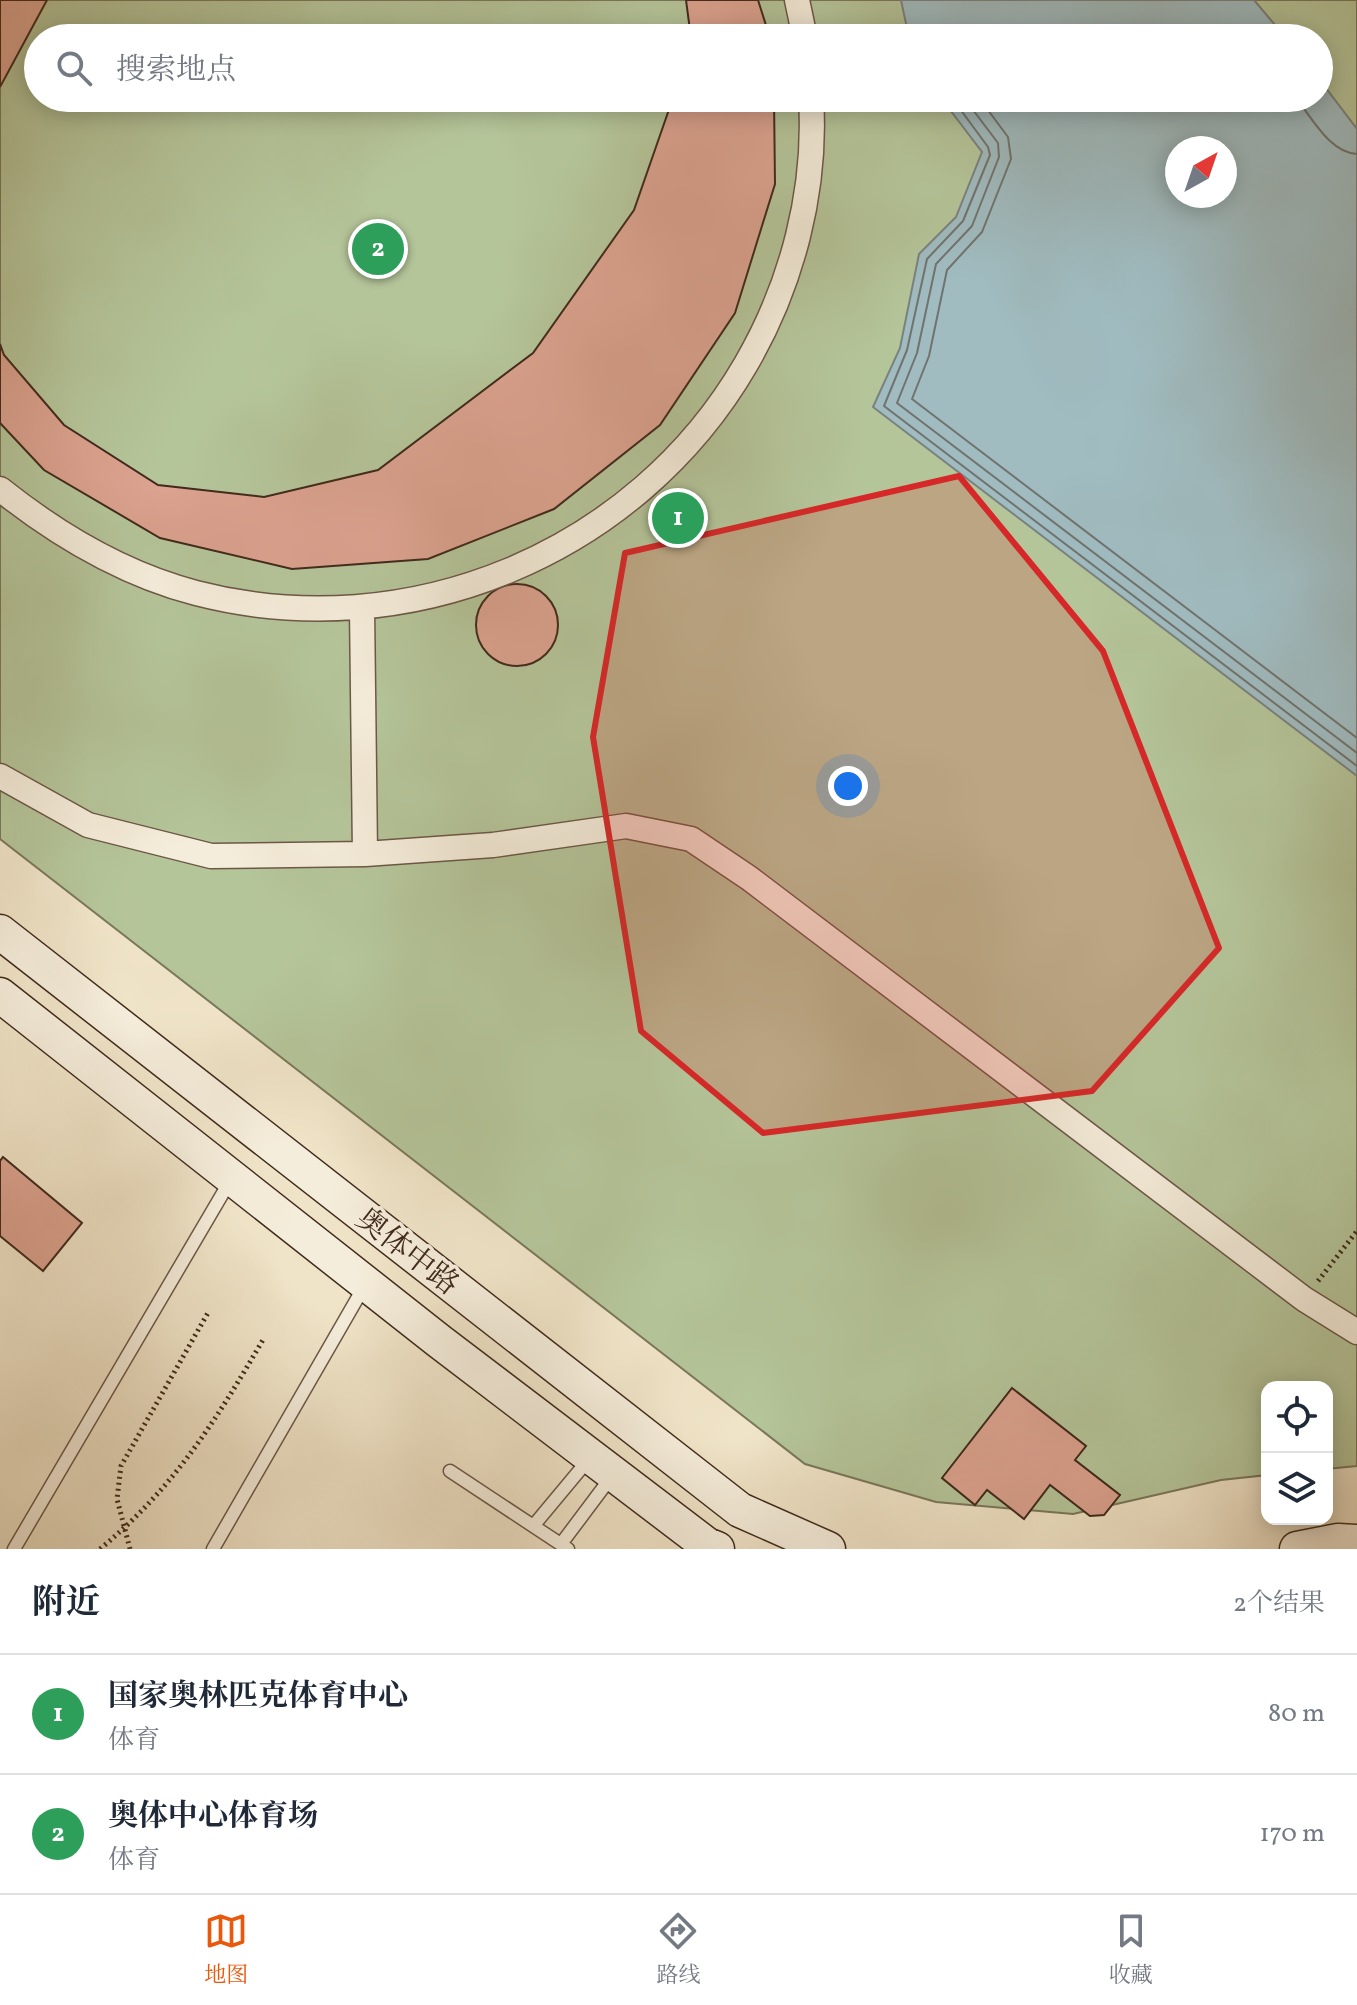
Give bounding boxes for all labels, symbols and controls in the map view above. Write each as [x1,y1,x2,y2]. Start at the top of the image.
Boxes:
search box [24,24,1333,112]
icon: search [52,46,96,90]
text: 搜索地点 [116,50,236,92]
north arrow [1165,136,1237,208]
pin: 2 [352,219,404,279]
pin: 1 [652,488,704,548]
your location [828,766,868,806]
street label: 奥体中路 [347,1199,467,1306]
map controls [1261,1381,1333,1525]
button: locate [1261,1381,1333,1453]
button: layers [1261,1453,1333,1525]
text: 附近 [32,1581,100,1628]
text: 2个结果 [1233,1586,1325,1622]
text: 国家奥林匹克体育中心 [108,1676,408,1718]
text: 1 [53,1696,63,1732]
text: 80 m [1268,1696,1325,1732]
text: 体育 [108,1723,160,1759]
text: 奥体中心体育场 [108,1796,318,1838]
text: 2 [51,1816,65,1852]
text: 170 m [1260,1816,1325,1852]
text: 体育 [108,1843,160,1879]
tab: 地图 [204,1909,248,1992]
tab: 路线 [656,1909,701,1992]
tab: 收藏 [1109,1909,1153,1992]

